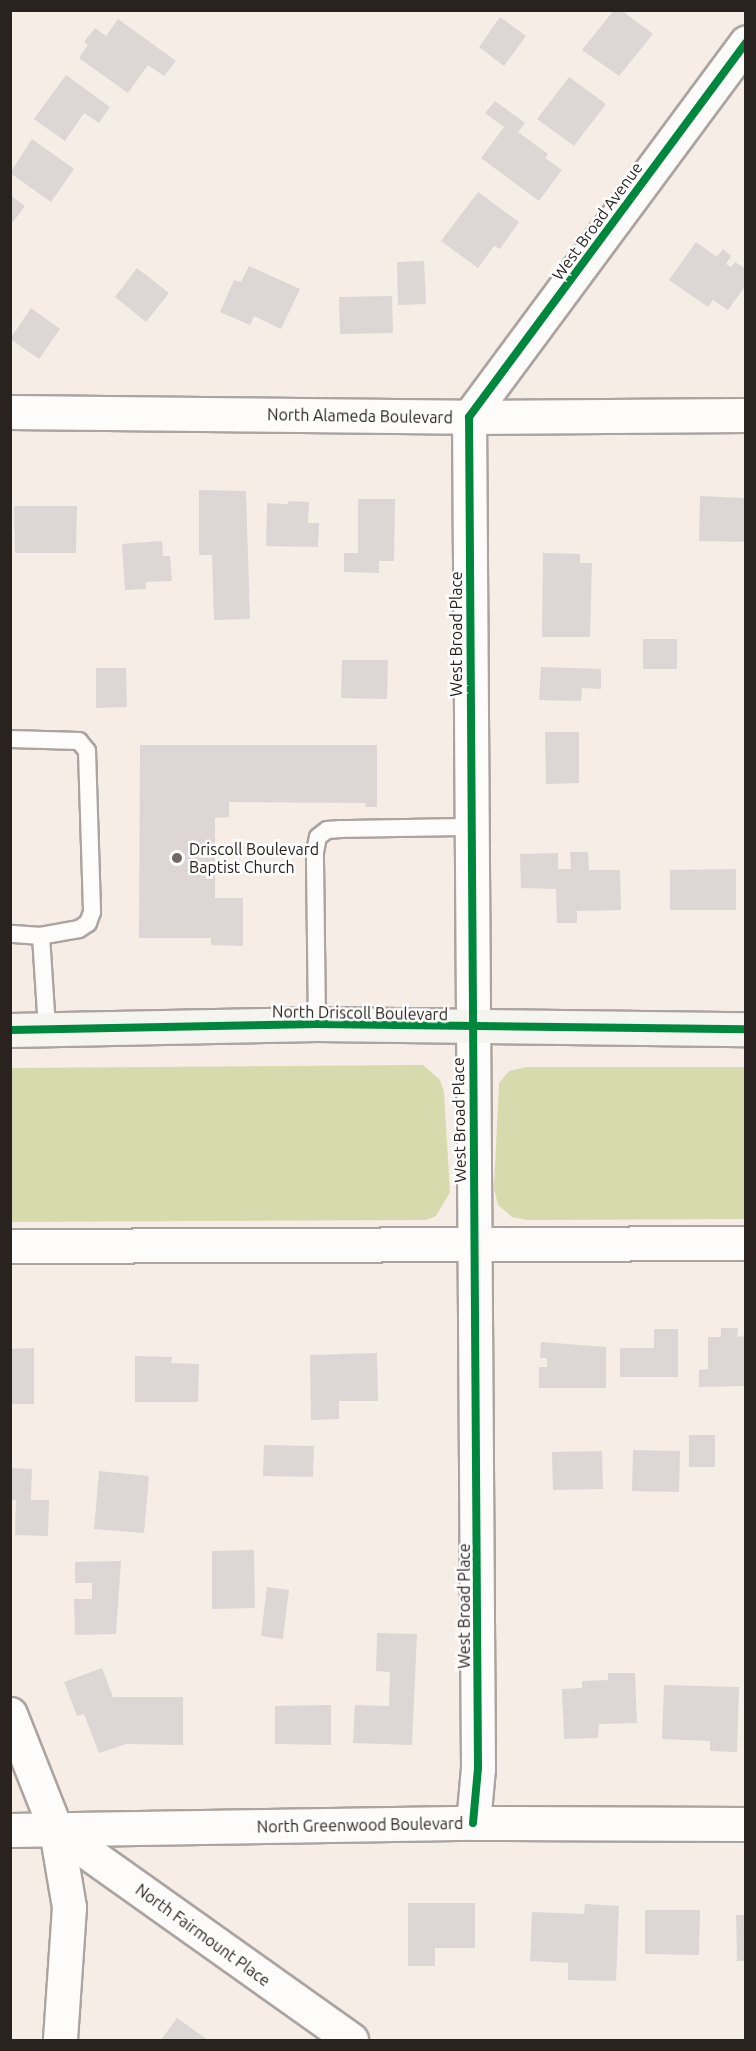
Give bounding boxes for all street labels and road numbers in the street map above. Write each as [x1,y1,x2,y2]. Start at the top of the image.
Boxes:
street label: West Broad Avenue [548,158,646,284]
street label: North Alameda Boulevard [267,405,453,427]
street label: West Broad Place [446,571,466,697]
street label: North Driscoll Boulevard [272,1002,448,1024]
street label: West Broad Place [448,1057,470,1183]
street label: West Broad Place [454,1543,474,1669]
street label: North Greenwood Boulevard [257,1814,463,1836]
street label: North Fairmount Place [132,1880,274,1990]

